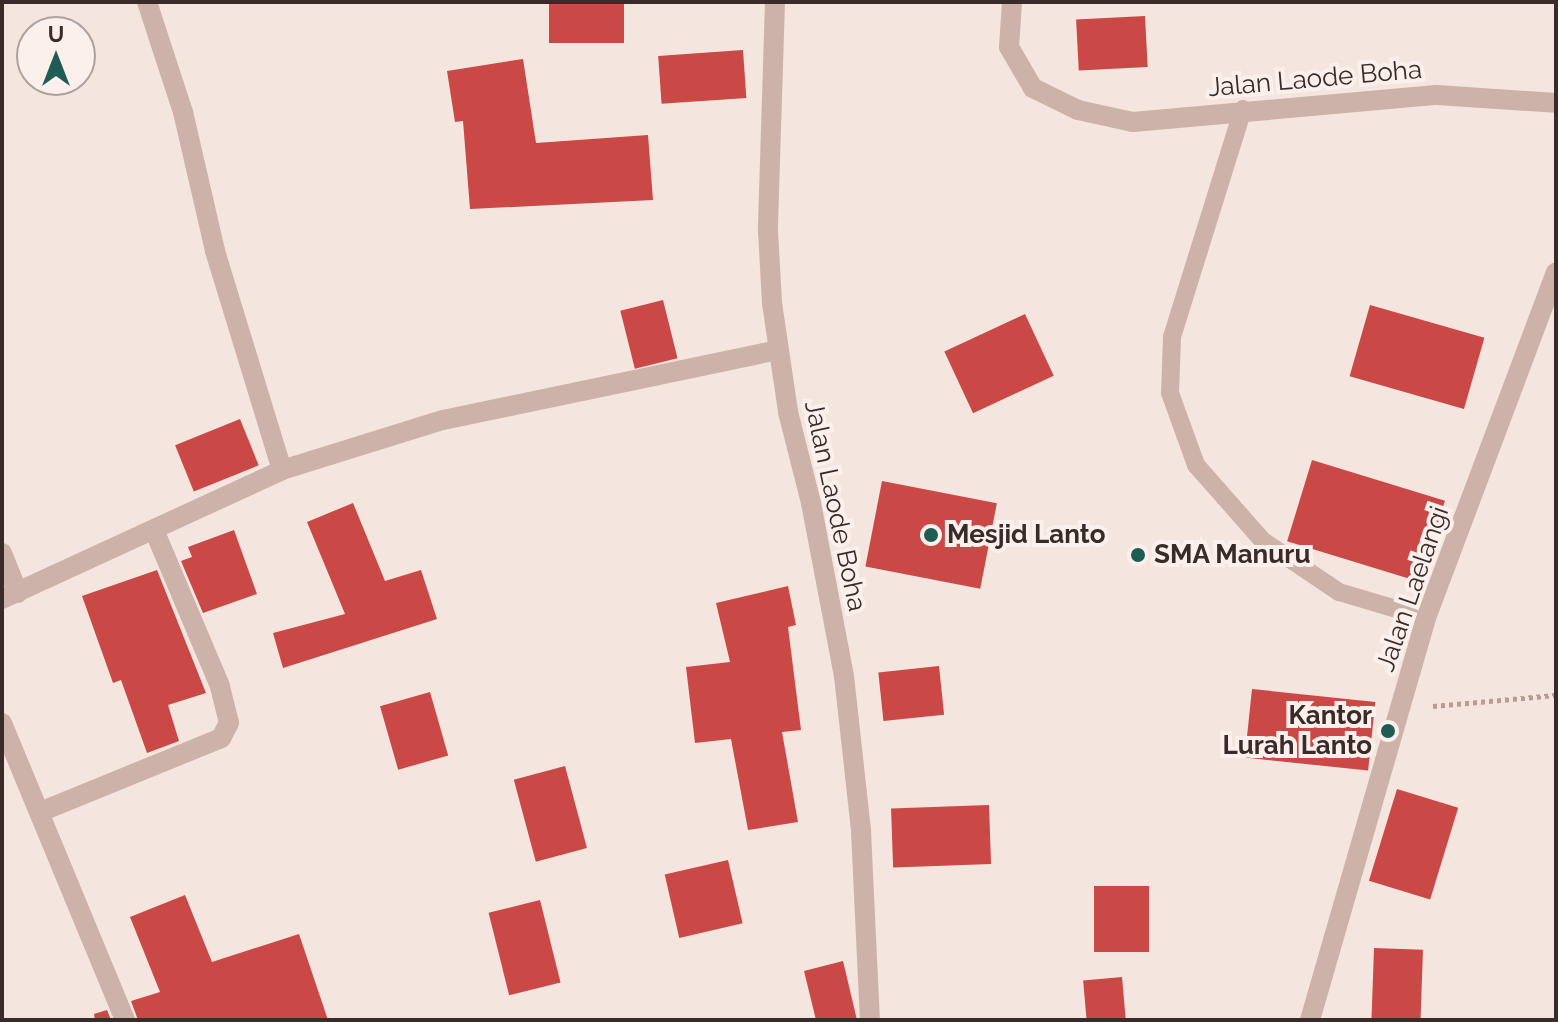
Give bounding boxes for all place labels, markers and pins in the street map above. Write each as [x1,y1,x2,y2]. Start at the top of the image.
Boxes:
place label: Mesjid Lanto [947,519,1105,551]
marker: Mesjid Lanto [922,526,940,544]
place label: SMA Manuru [1154,539,1311,571]
marker: SMA Manuru [1129,546,1147,564]
place label: Kantor Lurah Lanto [1223,700,1372,762]
marker: Kantor Lurah Lanto [1379,722,1397,740]

